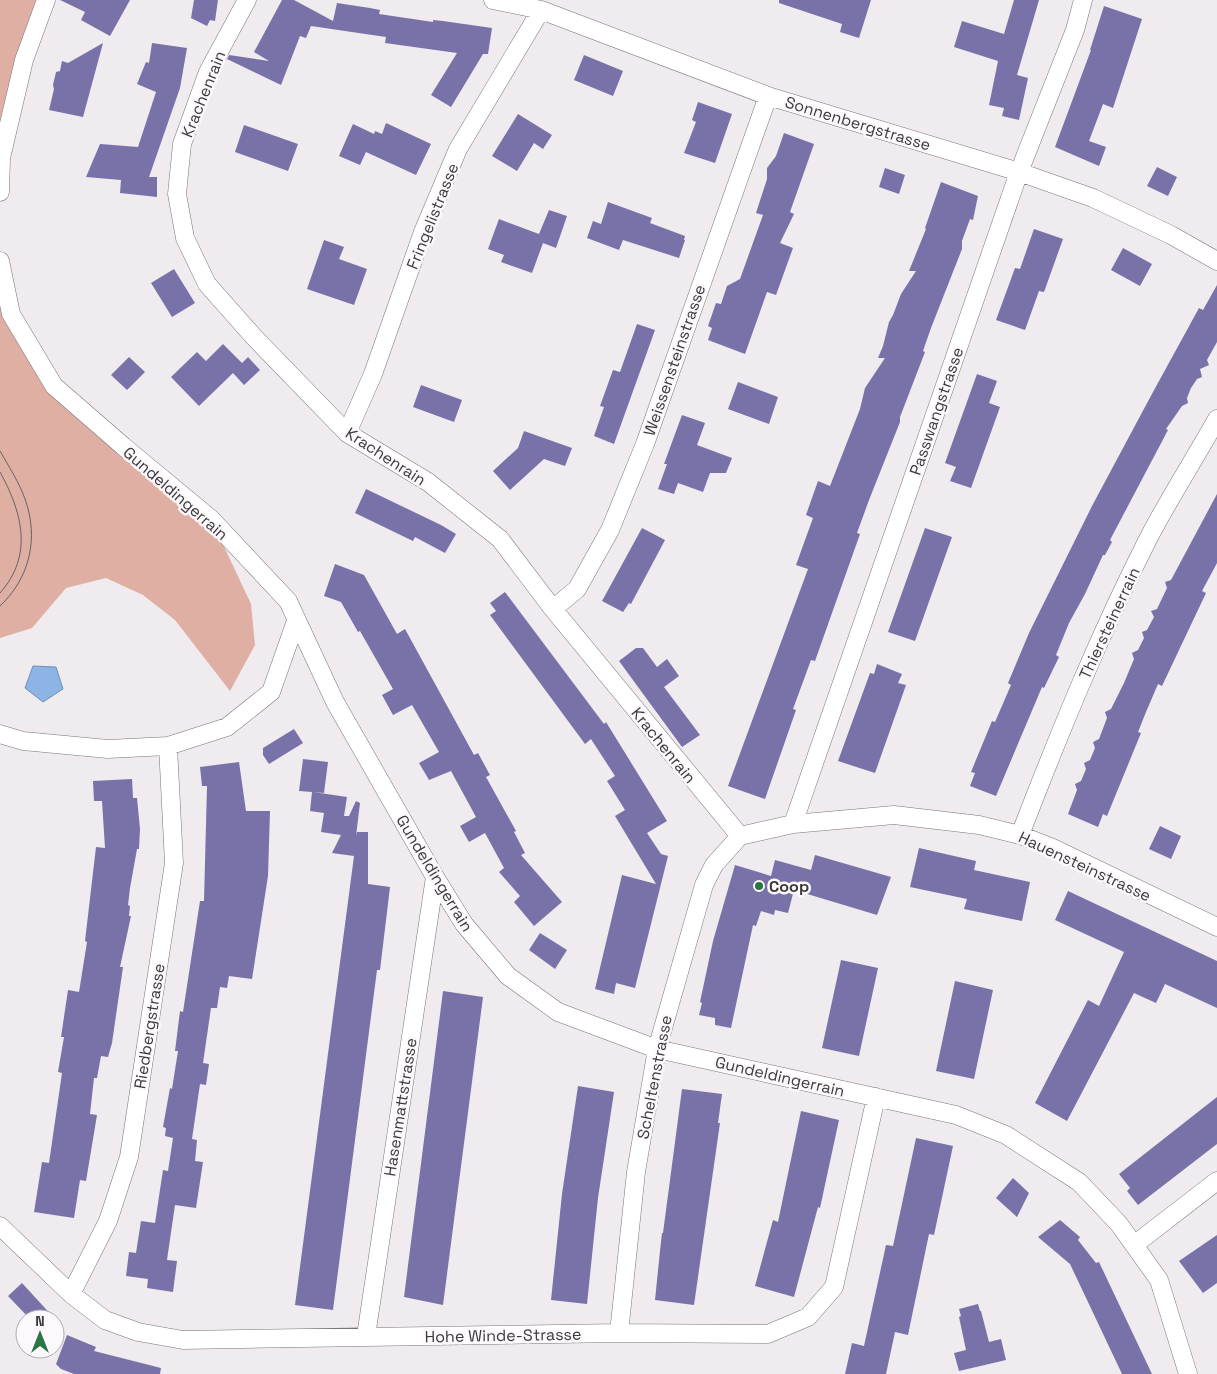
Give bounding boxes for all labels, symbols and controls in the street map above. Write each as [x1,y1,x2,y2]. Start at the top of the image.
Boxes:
street label: Krachenrain [177,48,230,141]
street label: Sonnenbergstrasse [782,91,933,156]
street label: Fringelistrasse [402,160,463,272]
street label: Weissensteinstrasse [639,282,710,439]
street label: Passwangstrasse [905,344,968,478]
street label: Krachenrain [341,423,430,490]
street label: Gundeldingerrain [119,442,233,545]
street label: Thiersteinerrain [1074,564,1145,683]
street label: Krachenrain [627,703,701,788]
street label: Gundeldingerrain [391,811,478,935]
street label: Hauensteinstrasse [1015,827,1154,906]
place label: Coop [769,876,809,897]
marker: Coop [753,880,765,892]
street label: Riedbergstrasse [129,962,170,1090]
street label: Scheltenstrasse [632,1013,677,1141]
street label: Hasenmattstrasse [379,1036,422,1178]
street label: Gundeldingerrain [713,1051,847,1102]
north arrow [15,1309,65,1359]
text: N [35,1312,45,1330]
street label: Hohe Winde-Strasse [424,1324,582,1347]

